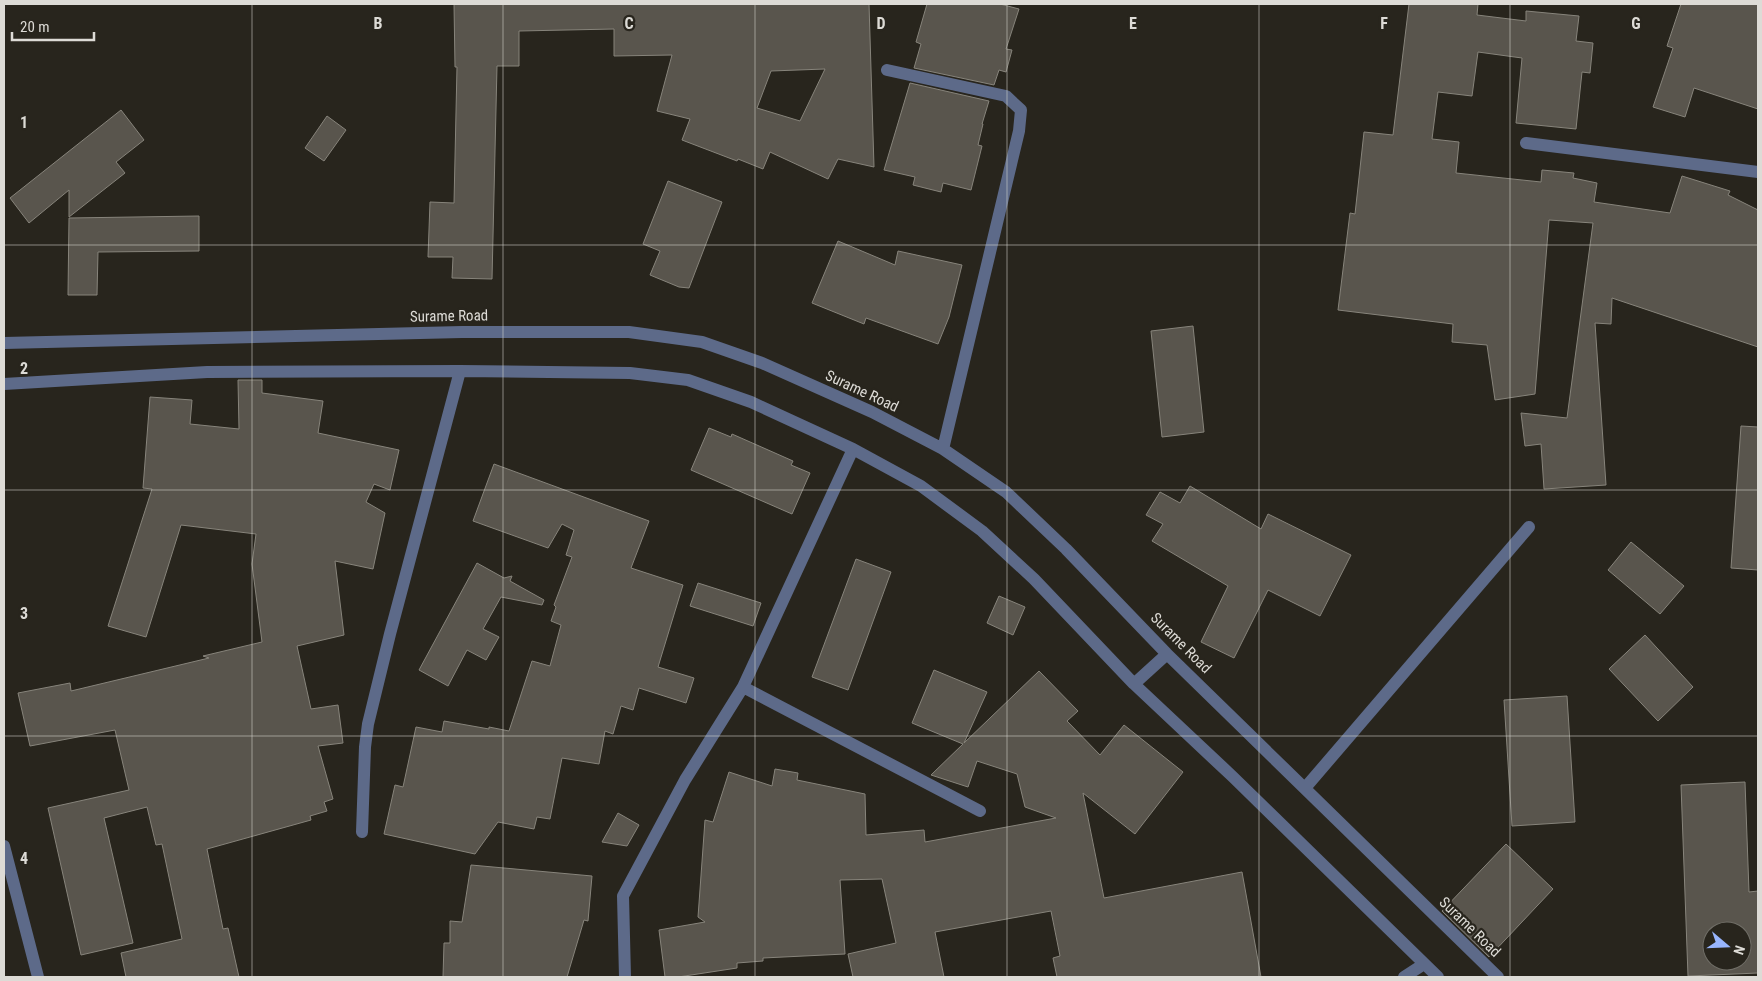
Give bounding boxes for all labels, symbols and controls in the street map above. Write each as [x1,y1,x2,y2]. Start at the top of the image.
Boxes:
scale bar [12,10,95,42]
text: B [374,14,383,33]
text: C [624,14,634,33]
text: D [876,14,886,33]
text: E [1129,14,1137,33]
text: F [1380,14,1388,33]
text: G [1631,14,1641,33]
text: 20 m [20,18,50,36]
text: 1 [20,113,28,132]
street label: Surame Road [410,306,488,326]
text: 2 [20,359,28,378]
street label: Surame Road [823,366,901,416]
text: 3 [20,604,28,623]
street label: Surame Road [1147,609,1215,677]
text: 4 [20,849,28,868]
street label: Surame Road [1436,893,1504,961]
north arrow [1702,921,1752,971]
text: N [1730,944,1748,957]

